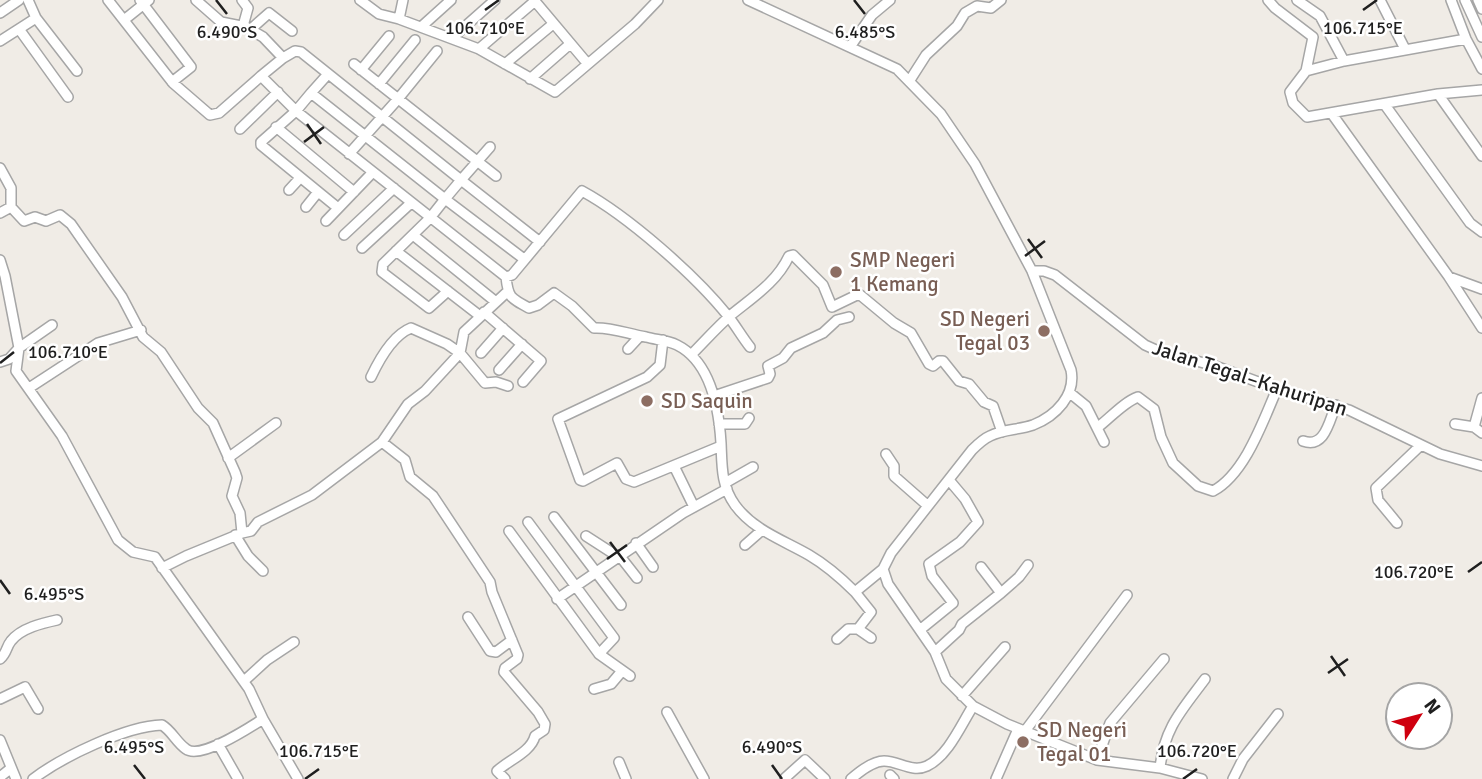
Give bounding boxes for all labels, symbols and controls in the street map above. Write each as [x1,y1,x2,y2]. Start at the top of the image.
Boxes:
text: 106.710°E [445,17,525,39]
text: 106.715°E [1323,17,1403,39]
text: 6.490°S [197,21,257,43]
text: 6.485°S [835,21,895,43]
place label: SMP Negeri 1 Kemang [850,247,955,297]
marker: SMP Negeri 1 Kemang [828,264,844,280]
place label: SD Negeri Tegal 03 [940,306,1030,356]
marker: SD Negeri Tegal 03 [1036,323,1052,339]
street label: Jalan Tegal–Kahuripan [1149,334,1351,422]
text: 106.710°E [28,341,108,363]
place label: SD Saquin [661,388,753,414]
marker: SD Saquin [639,393,655,409]
text: 106.720°E [1374,561,1454,583]
text: 6.495°S [24,583,84,605]
north arrow [1384,681,1454,751]
text: N [1418,694,1446,719]
place label: SD Negeri Tegal 01 [1037,717,1127,767]
marker: SD Negeri Tegal 01 [1015,734,1031,750]
text: 6.495°S [104,736,164,758]
text: 6.490°S [742,736,802,758]
text: 106.715°E [279,740,359,762]
text: 106.720°E [1157,740,1237,762]

